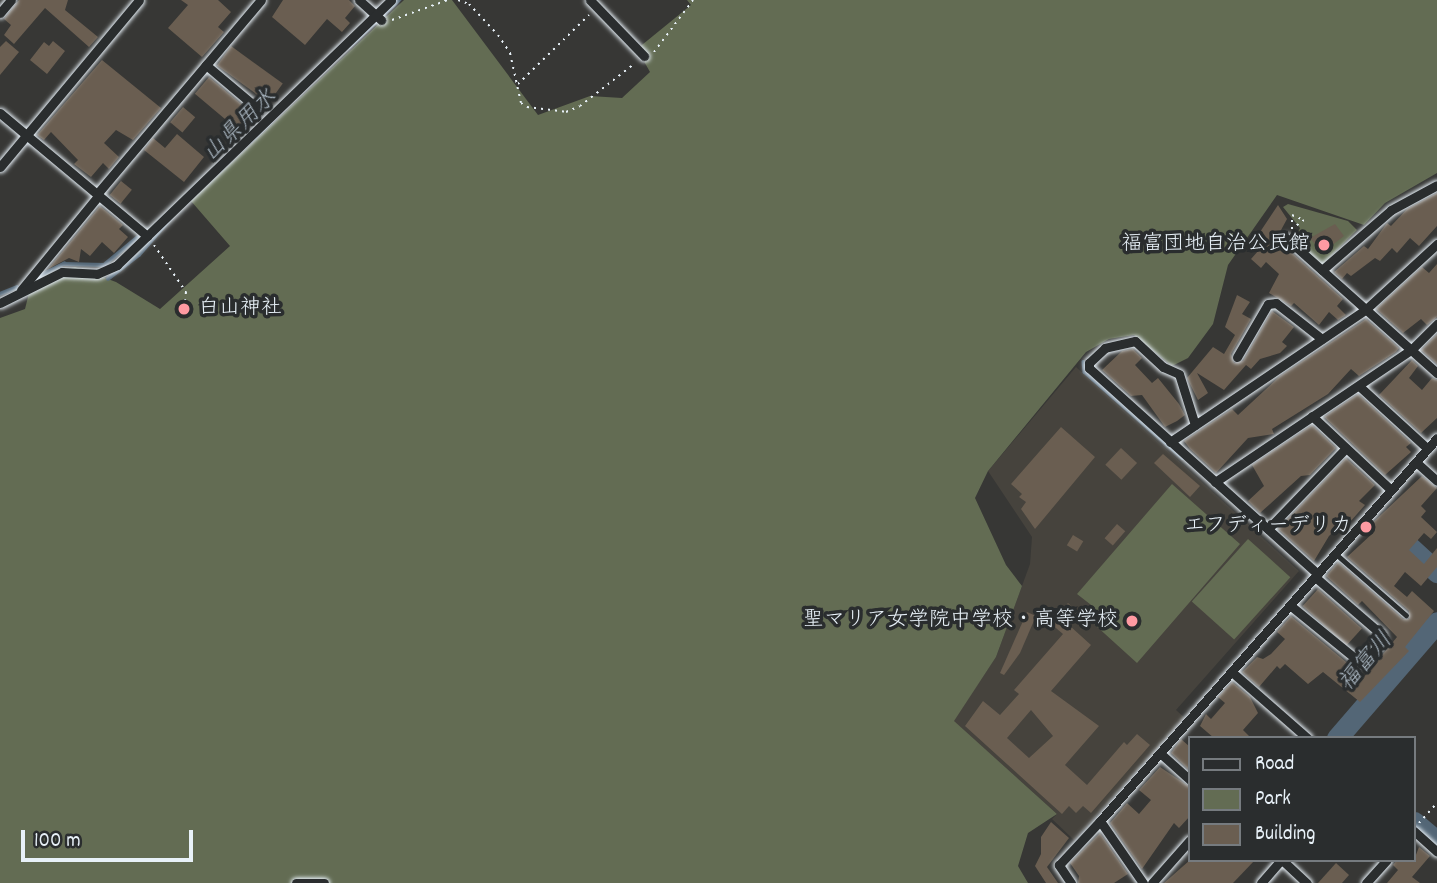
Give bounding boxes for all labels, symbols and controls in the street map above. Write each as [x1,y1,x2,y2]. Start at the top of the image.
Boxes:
water label: 山県用水 [198,85,284,169]
place label: 福富団地自治公民館 [1121,232,1310,258]
marker: 福富団地自治公民館 [1316,237,1332,253]
place label: 白山神社 [198,296,282,322]
marker: 白山神社 [176,301,192,317]
place label: エフディーデリカ [1184,514,1352,540]
marker: エフディーデリカ [1358,519,1374,535]
place label: 聖マリア女学院中学校・高等学校 [803,608,1118,634]
marker: 聖マリア女学院中学校・高等学校 [1124,613,1140,629]
water label: 福富川 [1334,628,1400,698]
legend [1188,736,1416,862]
text: Road [1255,750,1294,780]
text: Park [1255,785,1291,815]
scale bar [24,816,196,860]
text: Building [1255,820,1315,850]
text: 100 m [34,827,81,857]

